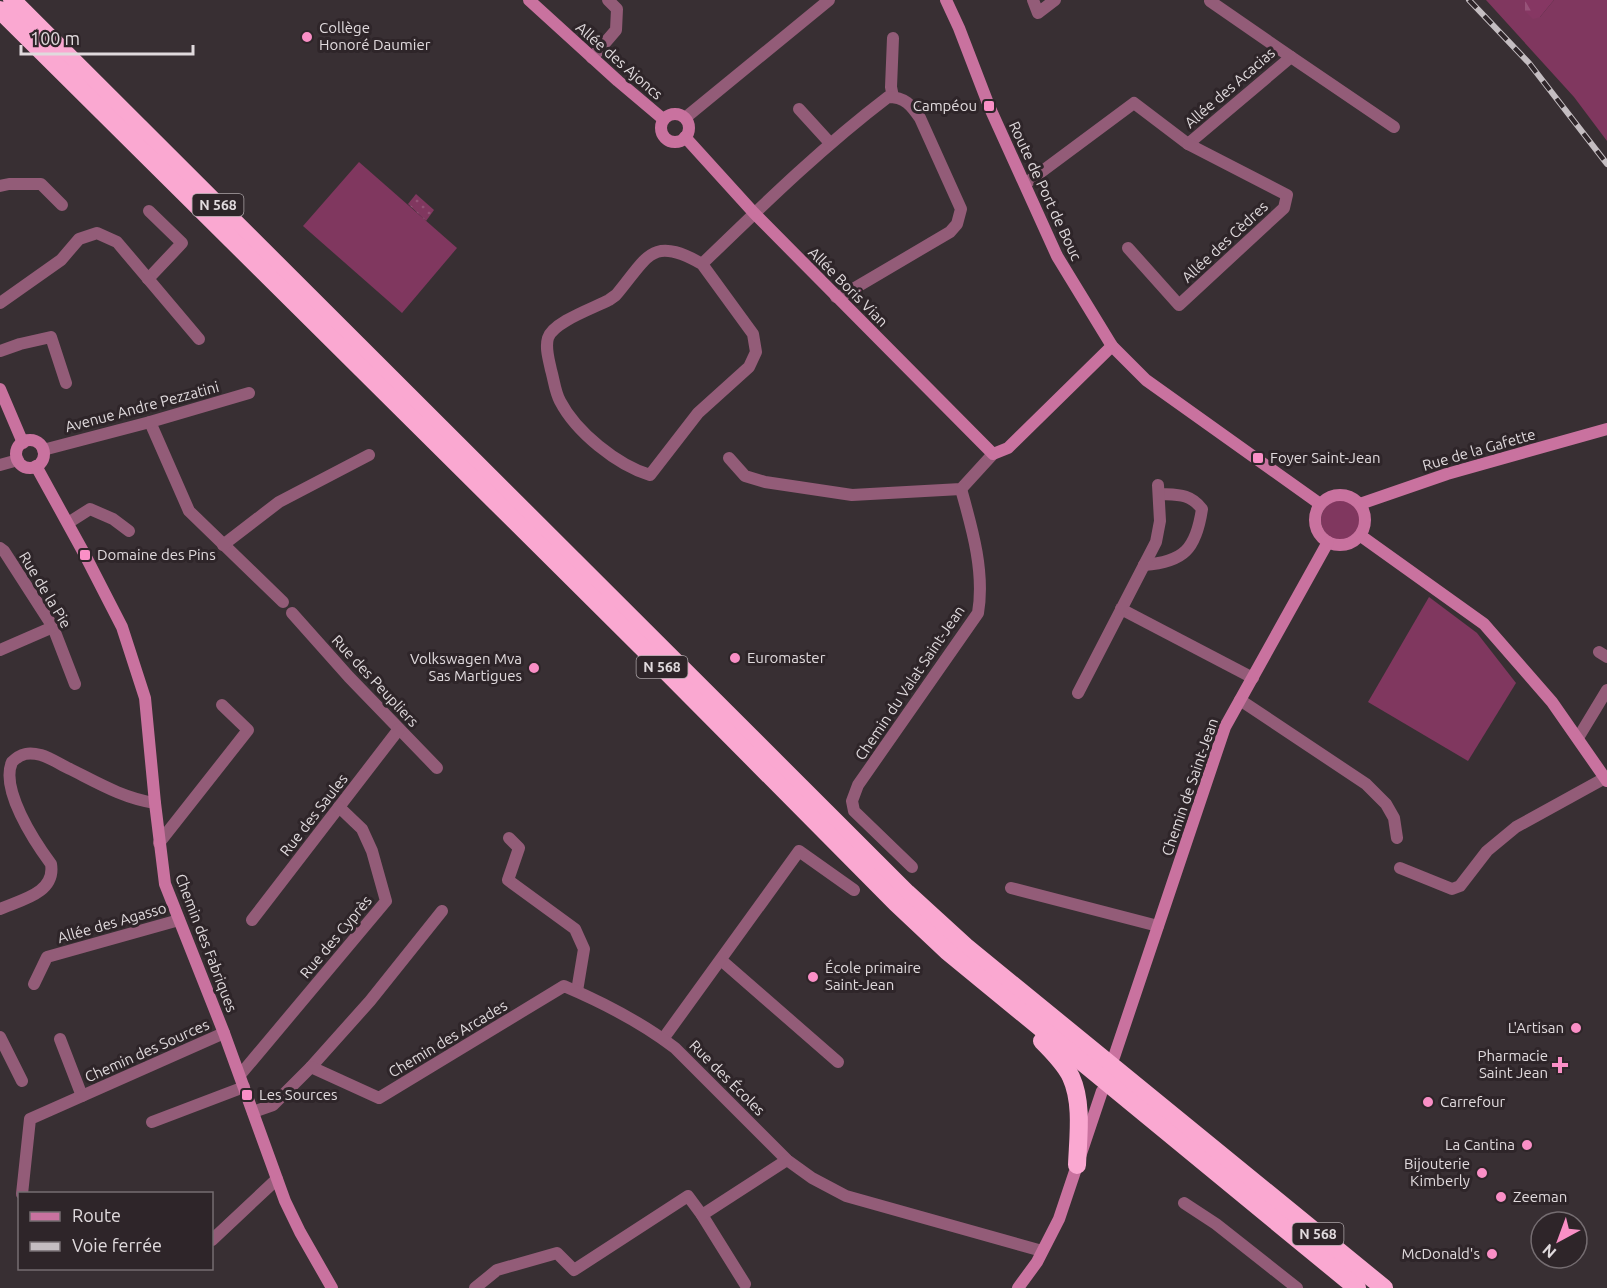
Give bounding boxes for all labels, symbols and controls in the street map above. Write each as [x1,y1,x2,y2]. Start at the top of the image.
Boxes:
scale bar [21,18,194,56]
place label: Collège Honoré Daumier [319,19,431,53]
street label: Allée des Ajoncs [573,19,666,103]
text: 100 m [30,28,80,48]
marker: Collège Honoré Daumier [300,30,314,44]
street label: Allée des Acacias [1181,44,1278,131]
place label: Campéou [913,97,977,114]
marker: Campéou [982,99,996,113]
street label: Route de Port de Bouc [1006,118,1085,263]
road number: N 568 [192,194,244,216]
street label: Allée des Cèdres [1178,197,1271,286]
street label: Allée Boris Vian [805,243,892,330]
street label: Avenue Andre Pezzatini [63,378,221,435]
street label: Rue de la Gafette [1420,425,1537,474]
place label: Foyer Saint-Jean [1270,449,1381,466]
marker: Foyer Saint-Jean [1251,451,1265,465]
place label: Domaine des Pins [97,546,216,563]
street label: Rue de la Pie [16,548,75,631]
marker: Domaine des Pins [78,548,92,562]
street label: Chemin du Valat Saint-Jean [851,602,968,763]
street label: Rue des Peupliers [329,631,422,730]
place label: Euromaster [747,649,826,666]
place label: Volkswagen Mva Sas Martigues [410,650,522,684]
marker: Euromaster [728,651,742,665]
road number: N 568 [636,656,688,678]
marker: Volkswagen Mva Sas Martigues [527,661,541,675]
street label: Chemin de Saint-Jean [1158,716,1221,858]
street label: Rue des Saules [276,770,351,859]
street label: Chemin des Fabriques [172,871,241,1014]
street label: Rue des Cyprès [296,892,375,981]
street label: Allée des Agasso [55,899,168,946]
place label: École primaire Saint-Jean [825,959,921,993]
marker: École primaire Saint-Jean [806,970,820,984]
street label: Chemin des Arcades [385,996,510,1081]
street label: Chemin des Sources [82,1015,212,1086]
place label: L'Artisan [1508,1019,1564,1036]
marker: L'Artisan [1569,1021,1583,1035]
street label: Rue des Écoles [686,1036,769,1119]
place label: Pharmacie Saint Jean [1478,1047,1548,1081]
marker: Pharmacie Saint Jean [1553,1058,1567,1072]
place label: Les Sources [259,1086,337,1103]
marker: Les Sources [240,1088,254,1102]
place label: Carrefour [1440,1093,1506,1110]
marker: Carrefour [1421,1095,1435,1109]
place label: La Cantina [1445,1136,1515,1153]
marker: La Cantina [1520,1138,1534,1152]
place label: Bijouterie Kimberly [1404,1155,1470,1189]
marker: Bijouterie Kimberly [1475,1166,1489,1180]
place label: Zeeman [1513,1188,1567,1205]
marker: Zeeman [1494,1190,1508,1204]
legend [18,1192,213,1270]
text: Route [72,1205,121,1225]
north arrow [1529,1210,1589,1270]
road number: N 568 [1292,1223,1344,1245]
text: Voie ferrée [72,1235,162,1255]
text: N [1539,1241,1560,1262]
place label: McDonald's [1402,1245,1480,1262]
marker: McDonald's [1485,1247,1499,1261]

